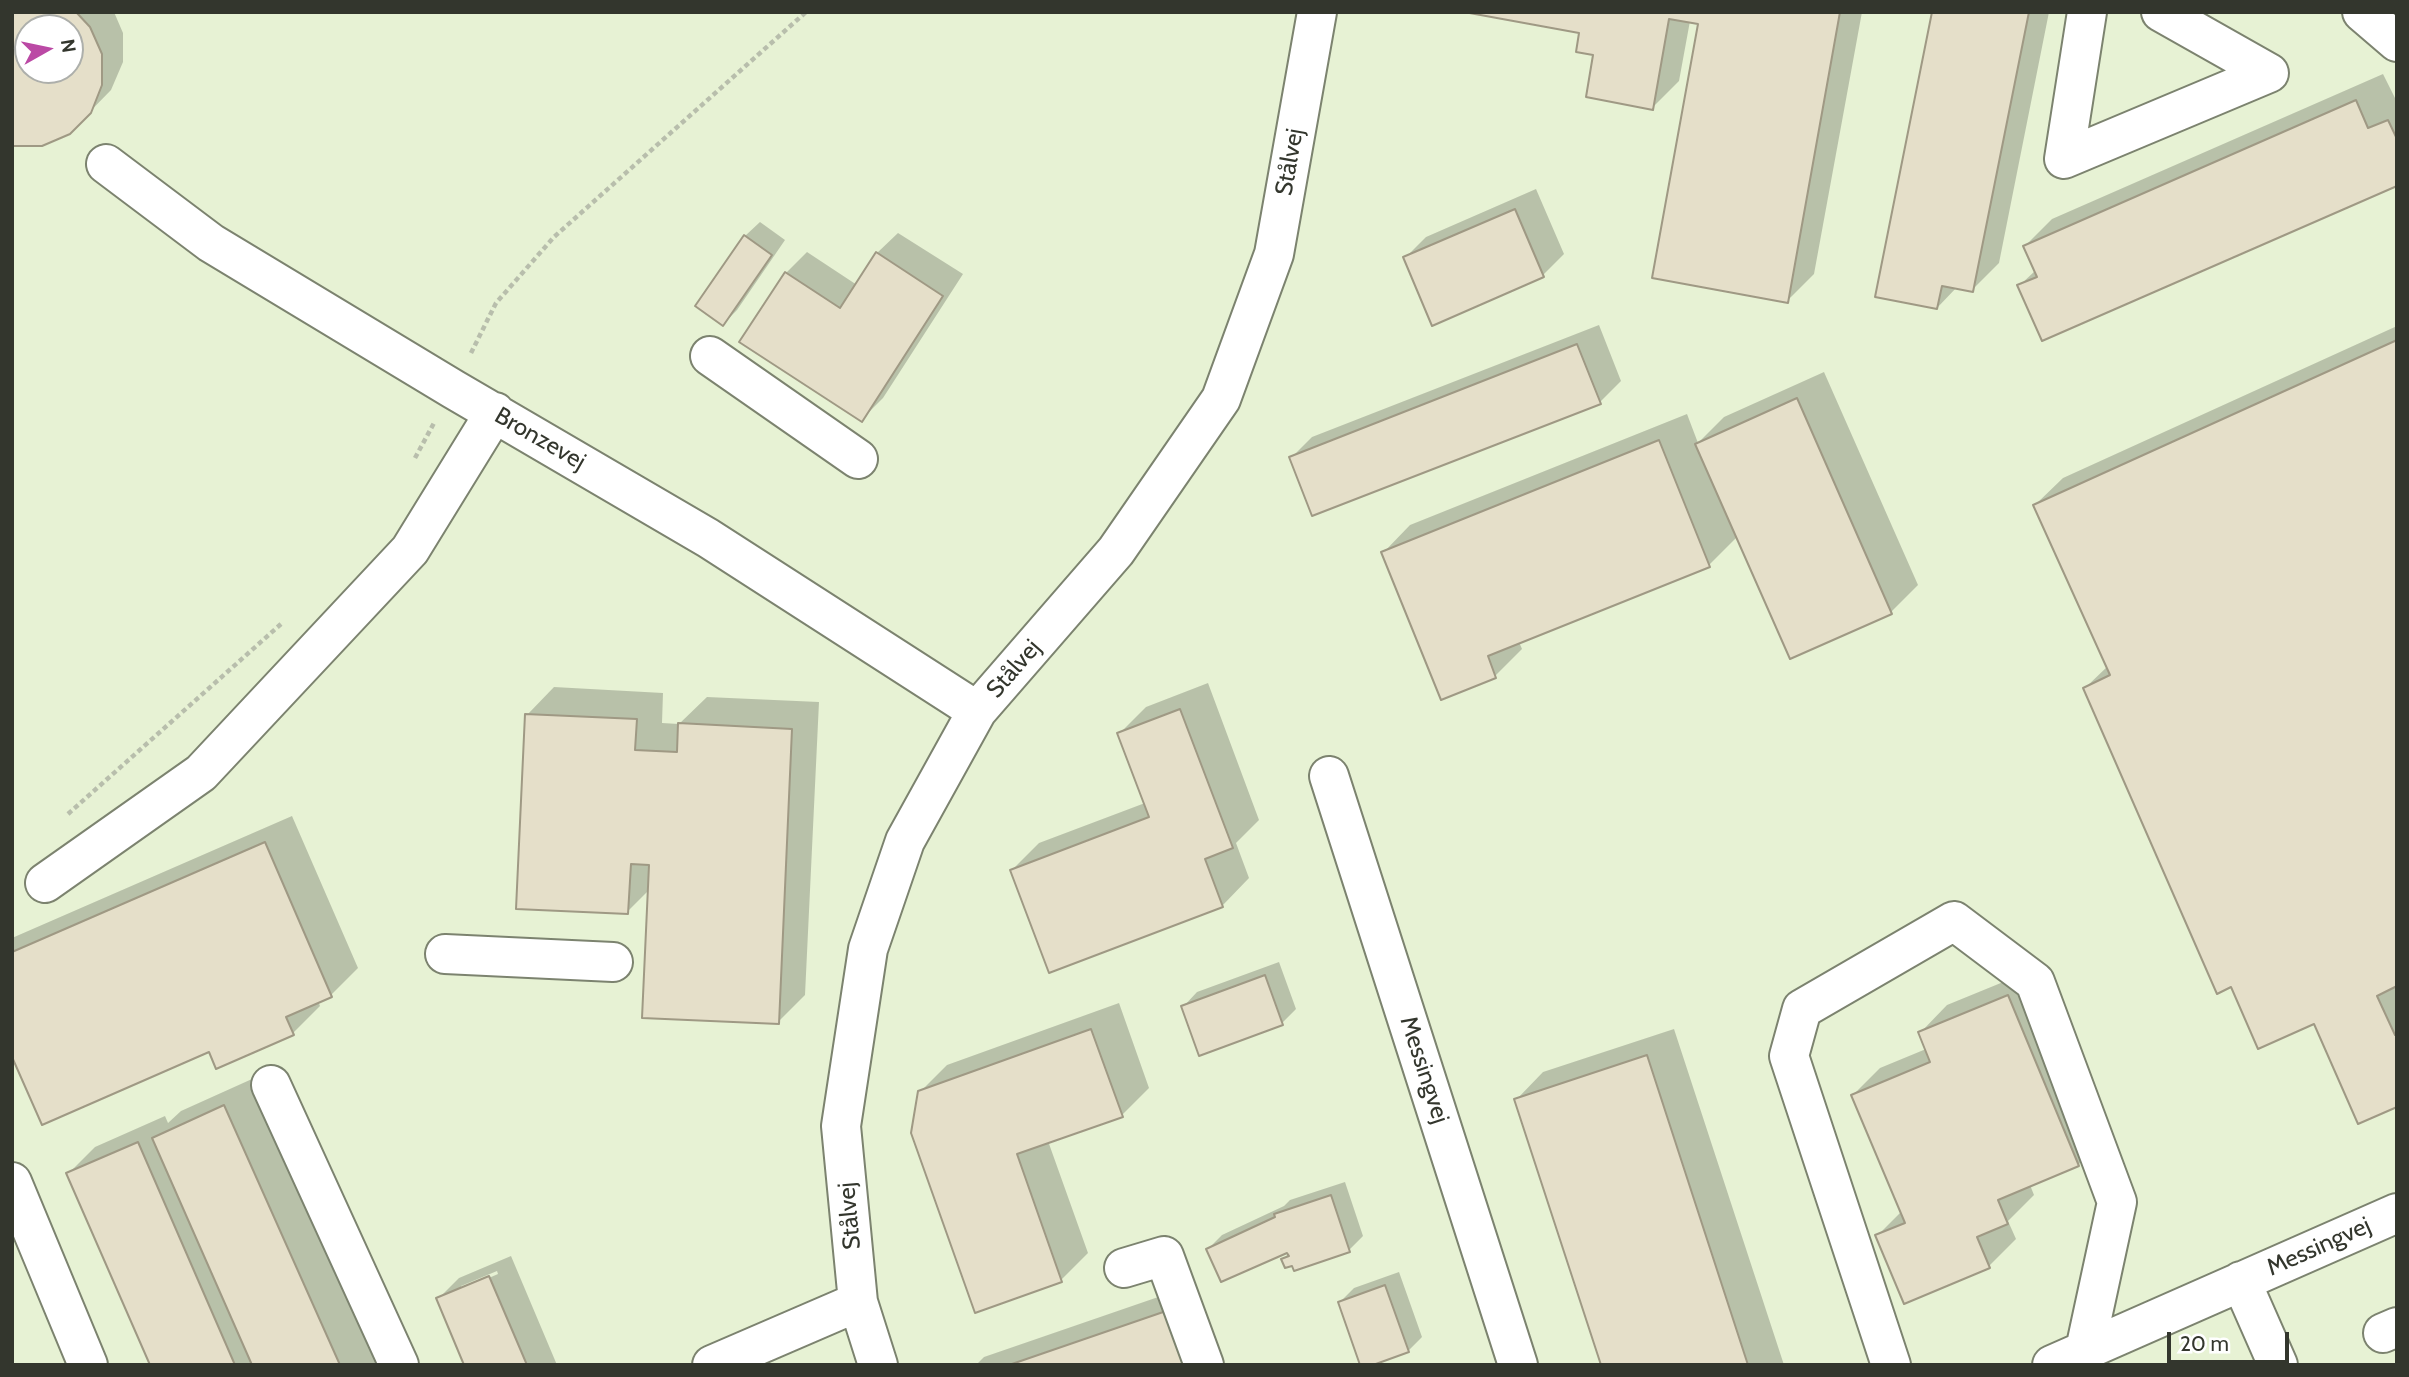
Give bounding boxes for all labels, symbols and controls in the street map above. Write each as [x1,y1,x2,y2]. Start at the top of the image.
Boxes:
north arrow [14,14,84,84]
text: N [56,38,81,54]
street label: Stålvej [1270,126,1310,198]
street label: Bronzevej [489,401,591,477]
street label: Stålvej [981,634,1047,704]
street label: Messingvej [1393,1013,1455,1127]
street label: Stålvej [833,1181,867,1251]
street label: Messingvej [2263,1211,2375,1283]
scale bar [2171,1318,2294,1362]
text: 20 m [2180,1331,2229,1356]

